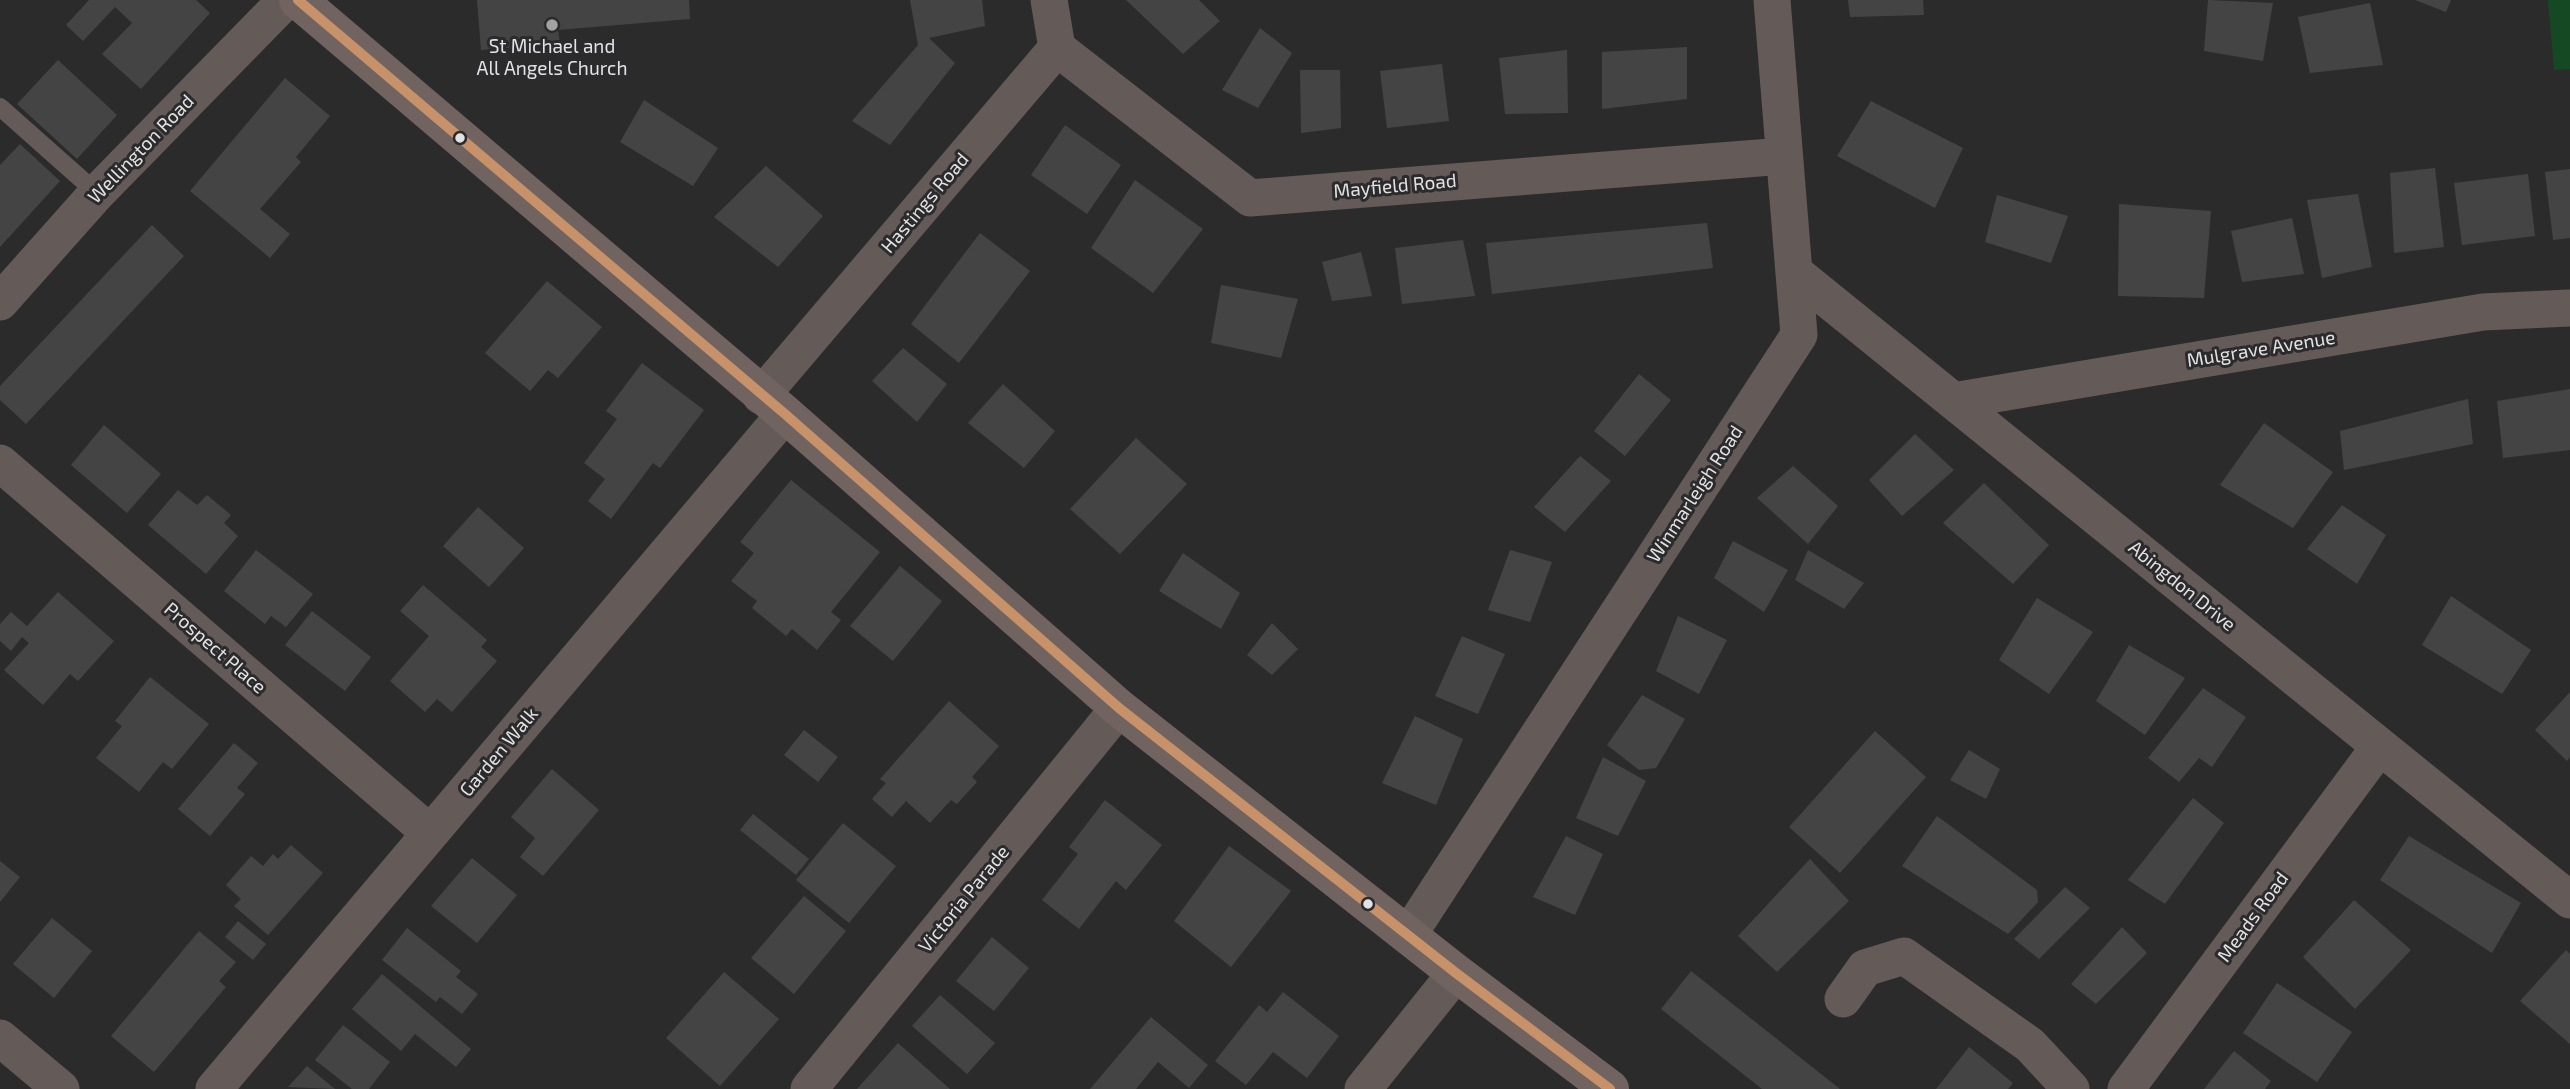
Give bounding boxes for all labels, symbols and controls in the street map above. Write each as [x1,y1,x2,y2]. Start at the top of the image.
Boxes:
marker: St Michael and All Angels Church [544,17,560,33]
place label: St Michael and All Angels Church [477,36,627,80]
street label: Wellington Road [83,90,199,208]
unlabelled marker [453,131,467,145]
street label: Hastings Road [876,148,974,258]
street label: Mayfield Road [1333,169,1457,203]
street label: Mulgrave Avenue [2185,326,2337,372]
street label: Winmarleigh Road [1642,421,1748,567]
street label: Abingdon Drive [2124,536,2240,636]
street label: Prospect Place [159,598,271,698]
street label: Garden Walk [455,703,543,801]
street label: Victoria Parade [914,841,1014,957]
street label: Meads Road [2213,867,2293,967]
unlabelled marker [1361,897,1375,911]

